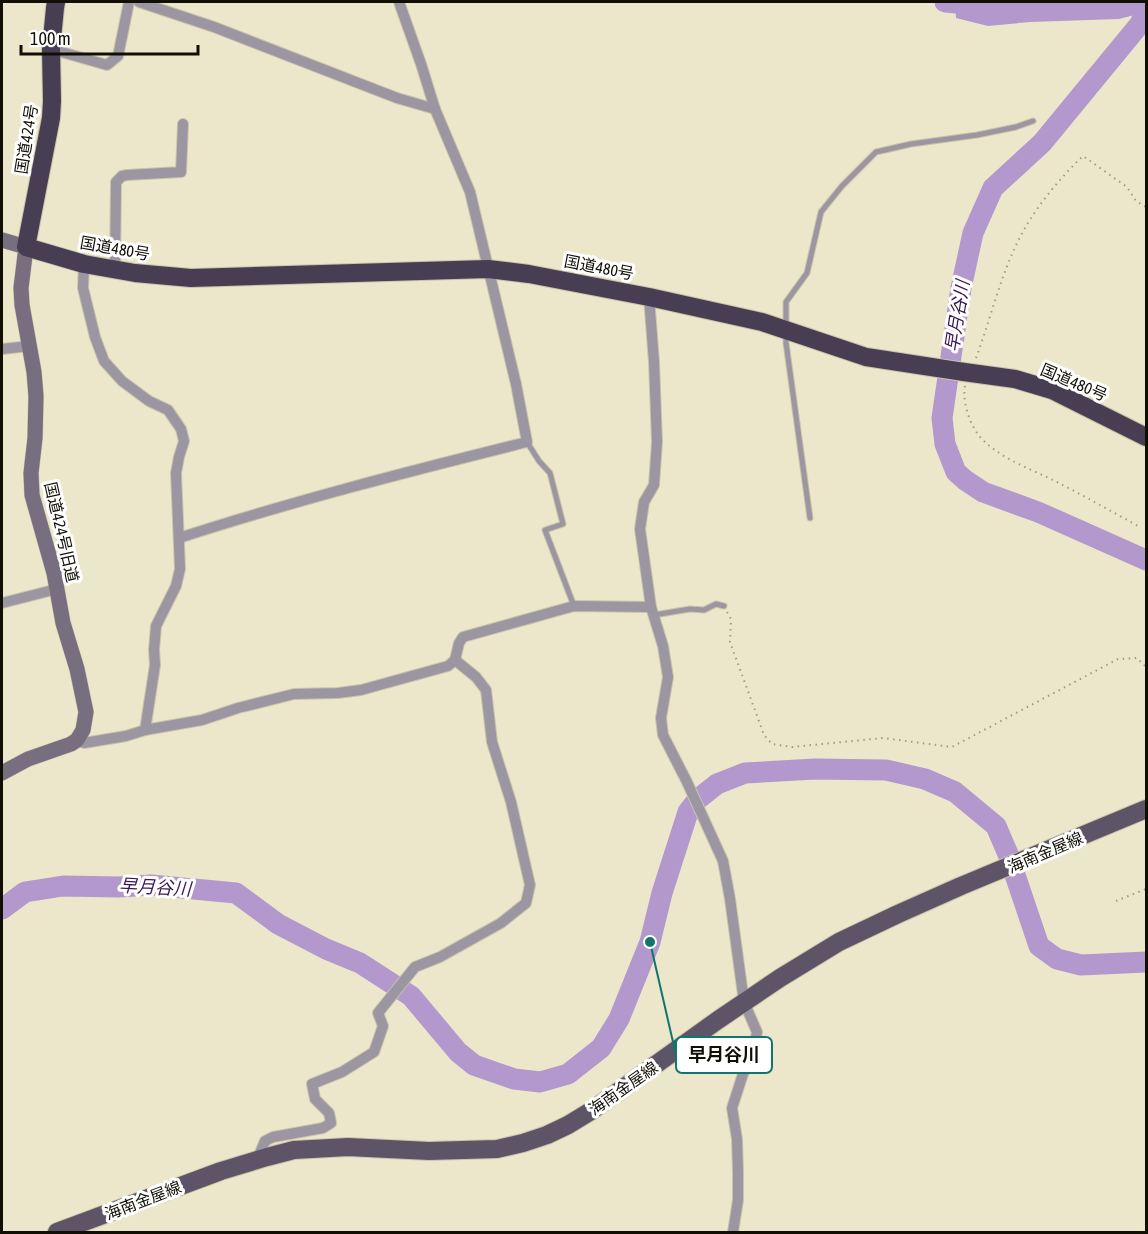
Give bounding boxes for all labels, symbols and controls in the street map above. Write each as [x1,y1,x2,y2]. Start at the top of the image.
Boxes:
scale bar [21,18,198,56]
text: 100 m [30,28,71,49]
street label: 国道424号 [12,103,40,175]
street label: 国道480号 [79,233,151,263]
street label: 国道480号 [563,251,635,283]
water label: 早月谷川 [941,277,973,353]
street label: 国道480号 [1038,360,1110,404]
street label: 国道424号旧道 [42,480,82,584]
street label: 海南金屋線 [1005,828,1085,876]
water label: 早月谷川 [118,875,193,899]
callout: 早月谷川 [676,1037,772,1073]
text: 早月谷川 [688,1044,760,1065]
street label: 海南金屋線 [585,1058,661,1118]
street label: 海南金屋線 [102,1177,184,1223]

